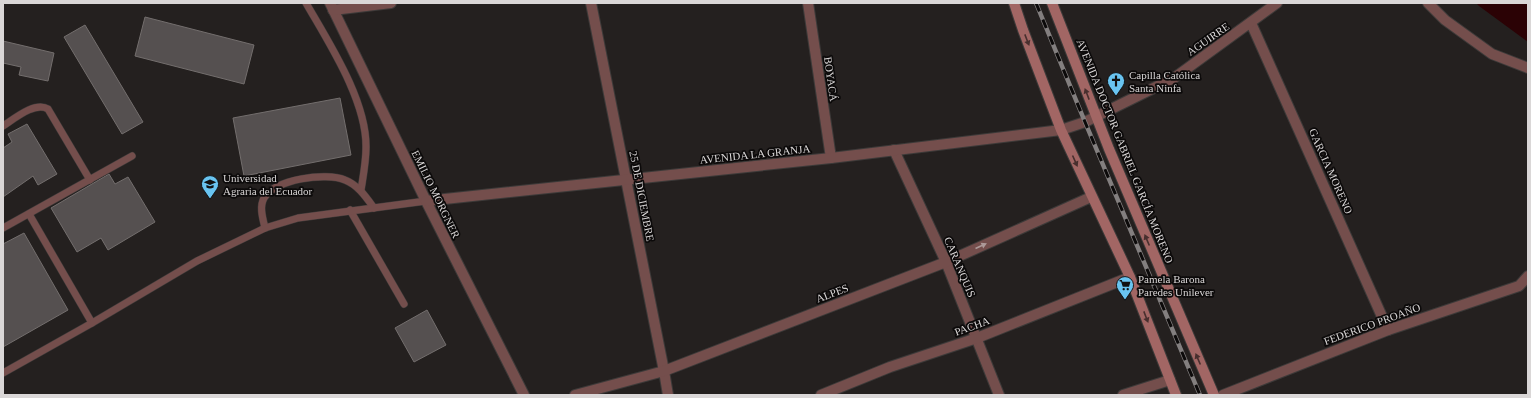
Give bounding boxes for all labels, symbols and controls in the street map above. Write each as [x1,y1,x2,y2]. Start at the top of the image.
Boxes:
street label: AGUIRRE [1185,20,1232,58]
one-way arrow [1024,34,1030,46]
street label: AVENIDA DOCTOR GABRIEL GARCÍA MORENO [1074,37,1176,265]
street label: BOYACÁ [822,56,840,102]
place label: Capilla Católica Santa Ninfa [1129,69,1200,94]
church icon: Capilla Católica Santa Ninfa [1106,71,1126,96]
one-way arrow [1083,87,1089,99]
street label: GARCIA MORENO [1307,127,1355,216]
street label: AVENIDA LA GRANJA [699,142,811,166]
street label: EMILIO MORGNER [410,148,463,240]
street label: 25 DE DICIEMBRE [627,150,657,242]
one-way arrow [1072,155,1078,166]
place label: Universidad Agraria del Ecuador [223,172,313,197]
school or university icon: Universidad Agraria del Ecuador [200,174,220,199]
one-way arrow [1144,233,1150,245]
street label: CARANQUIS [942,235,978,299]
one-way arrow [976,243,987,249]
place label: Pamela Barona Paredes Unilever [1138,273,1214,298]
supermarket icon: Pamela Barona Paredes Unilever [1115,275,1135,300]
street label: ALPES [814,281,850,305]
street label: FEDERICO PROAÑO [1322,301,1422,347]
one-way arrow [1143,312,1149,324]
street label: PACHA [953,314,991,338]
one-way arrow [1195,353,1201,365]

